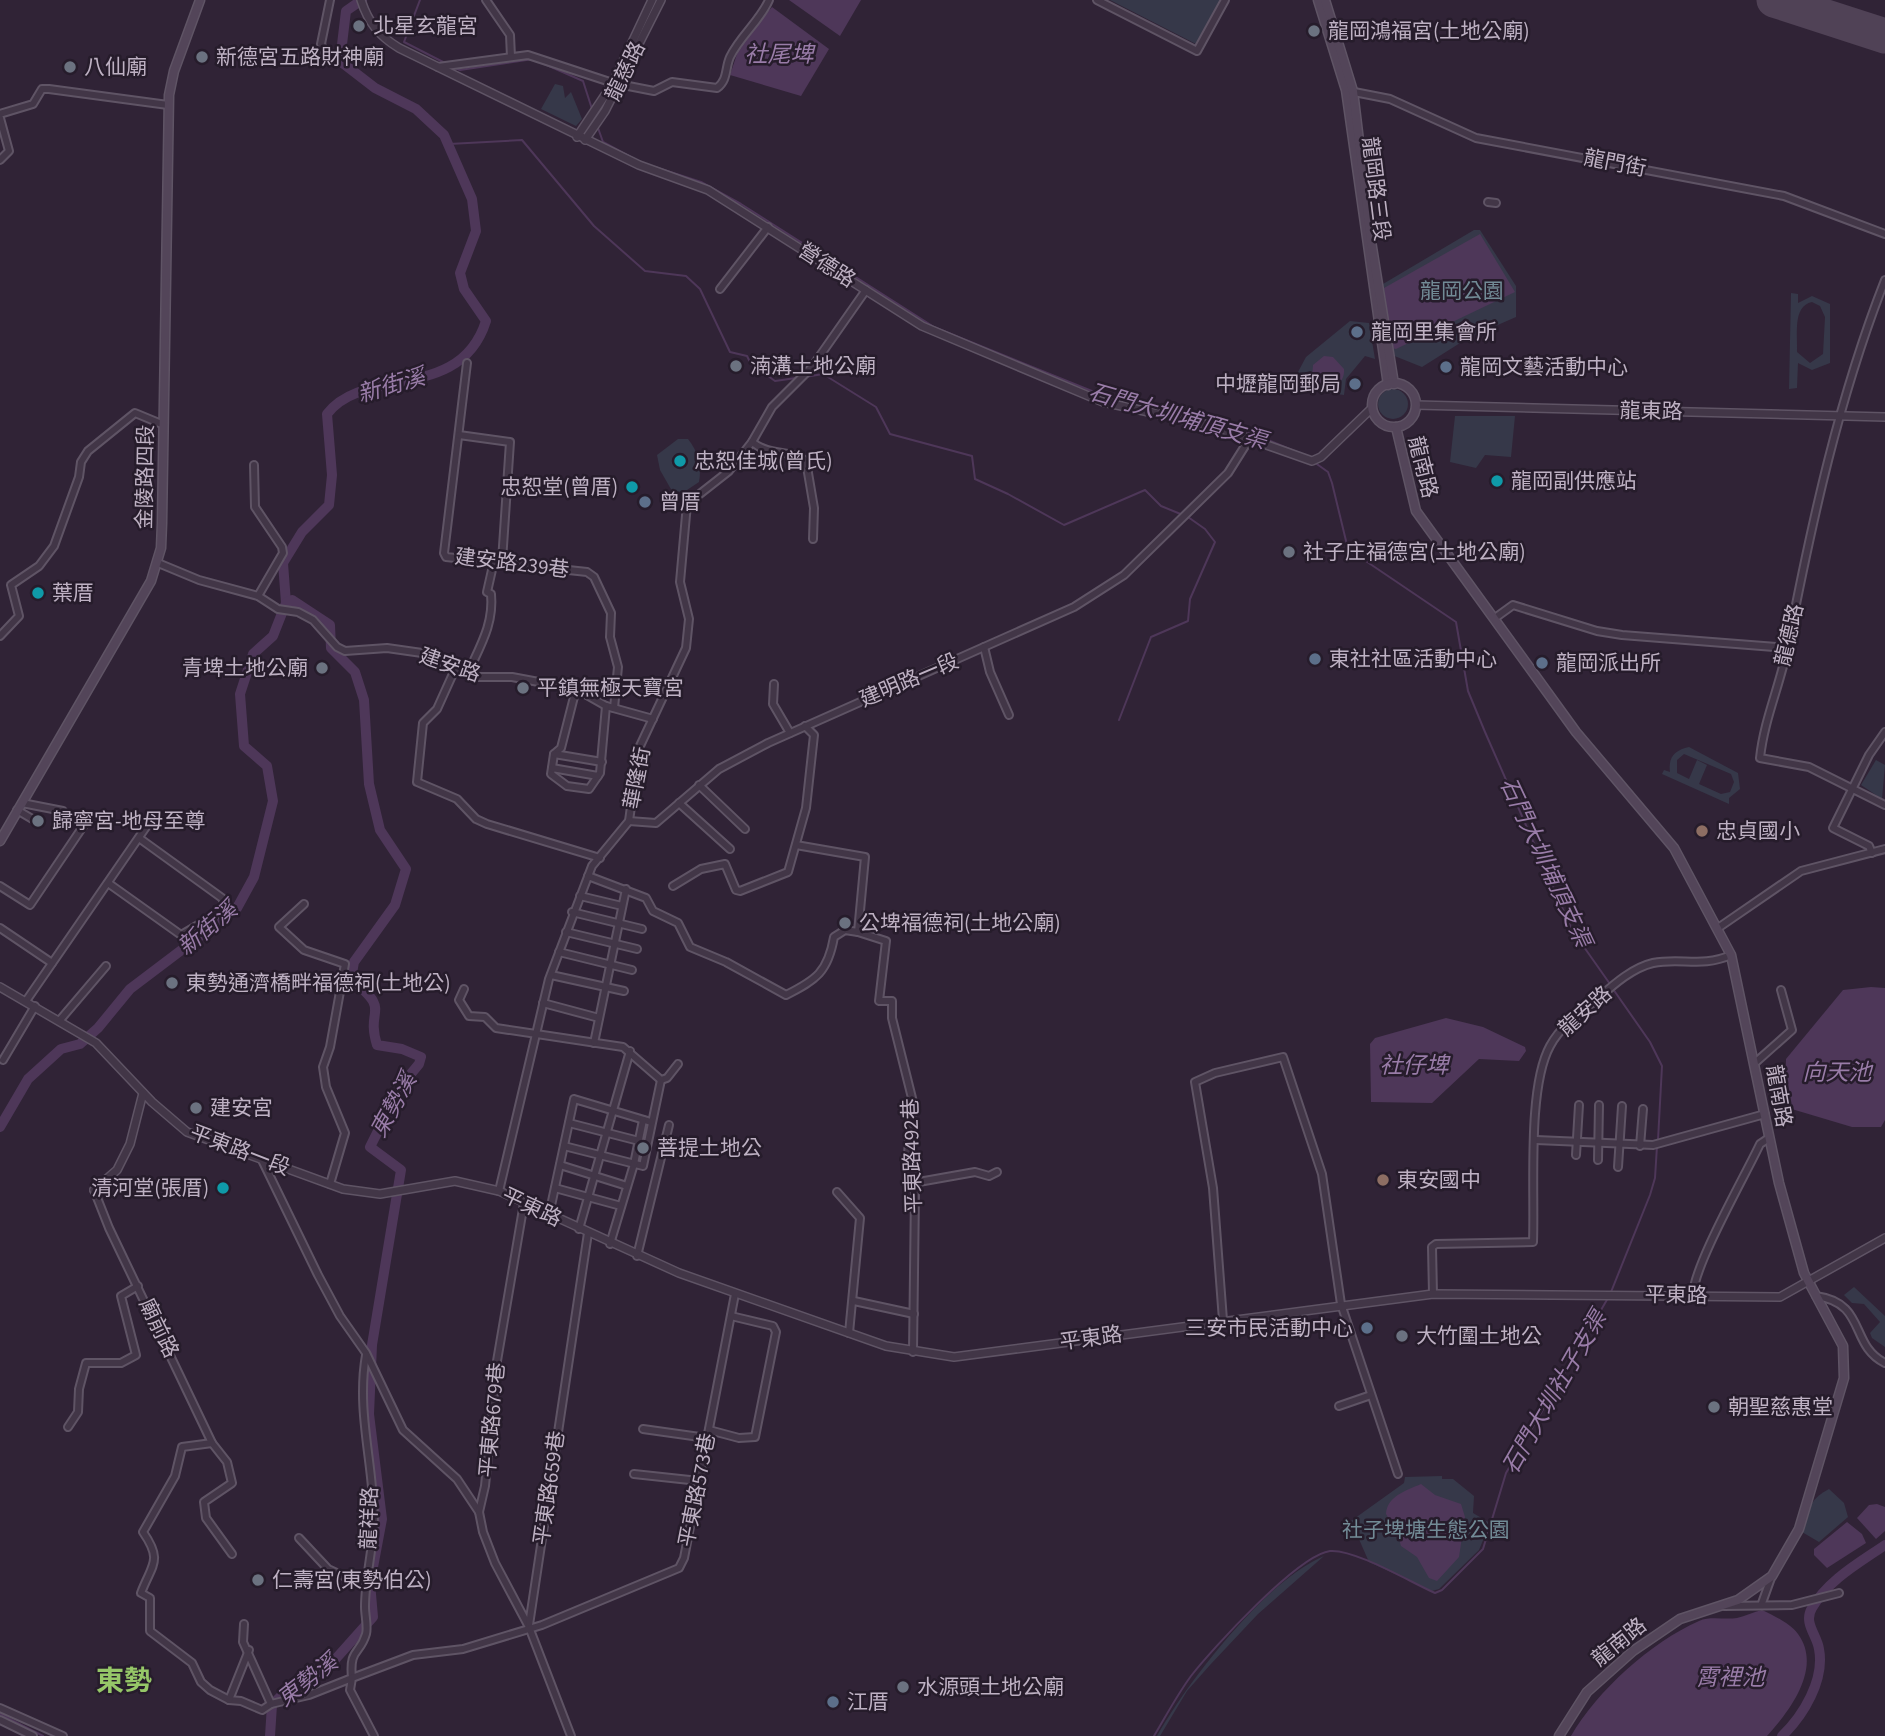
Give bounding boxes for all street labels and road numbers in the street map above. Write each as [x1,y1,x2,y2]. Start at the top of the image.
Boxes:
street label: 龍慈路 [598,36,652,106]
street label: 龍岡路三段 [1355,135,1397,243]
street label: 龍門街 [1581,142,1649,184]
street label: 營德路 [792,235,862,295]
street label: 龍東路 [1619,395,1683,427]
street label: 金陵路四段 [129,424,161,530]
street label: 龍南路 [1401,433,1445,501]
street label: 建安路239巷 [453,541,571,585]
street label: 龍德路 [1767,601,1811,669]
street label: 建安路 [415,641,485,689]
street label: 建明路一段 [855,646,963,714]
street label: 華隆街 [616,744,658,812]
street label: 龍安路 [1552,979,1618,1043]
street label: 龍南路 [1759,1062,1799,1130]
street label: 平東路492巷 [895,1098,929,1214]
street label: 平東路一段 [186,1117,294,1183]
street label: 平東路 [497,1180,567,1234]
street label: 平東路 [1644,1279,1708,1311]
street label: 廟前路 [132,1293,186,1363]
street label: 平東路 [1058,1319,1124,1357]
street label: 平東路679巷 [472,1361,512,1479]
street label: 平東路659巷 [526,1429,572,1547]
street label: 平東路573巷 [671,1431,723,1549]
street label: 龍祥路 [353,1486,385,1550]
street label: 龍南路 [1585,1611,1653,1673]

